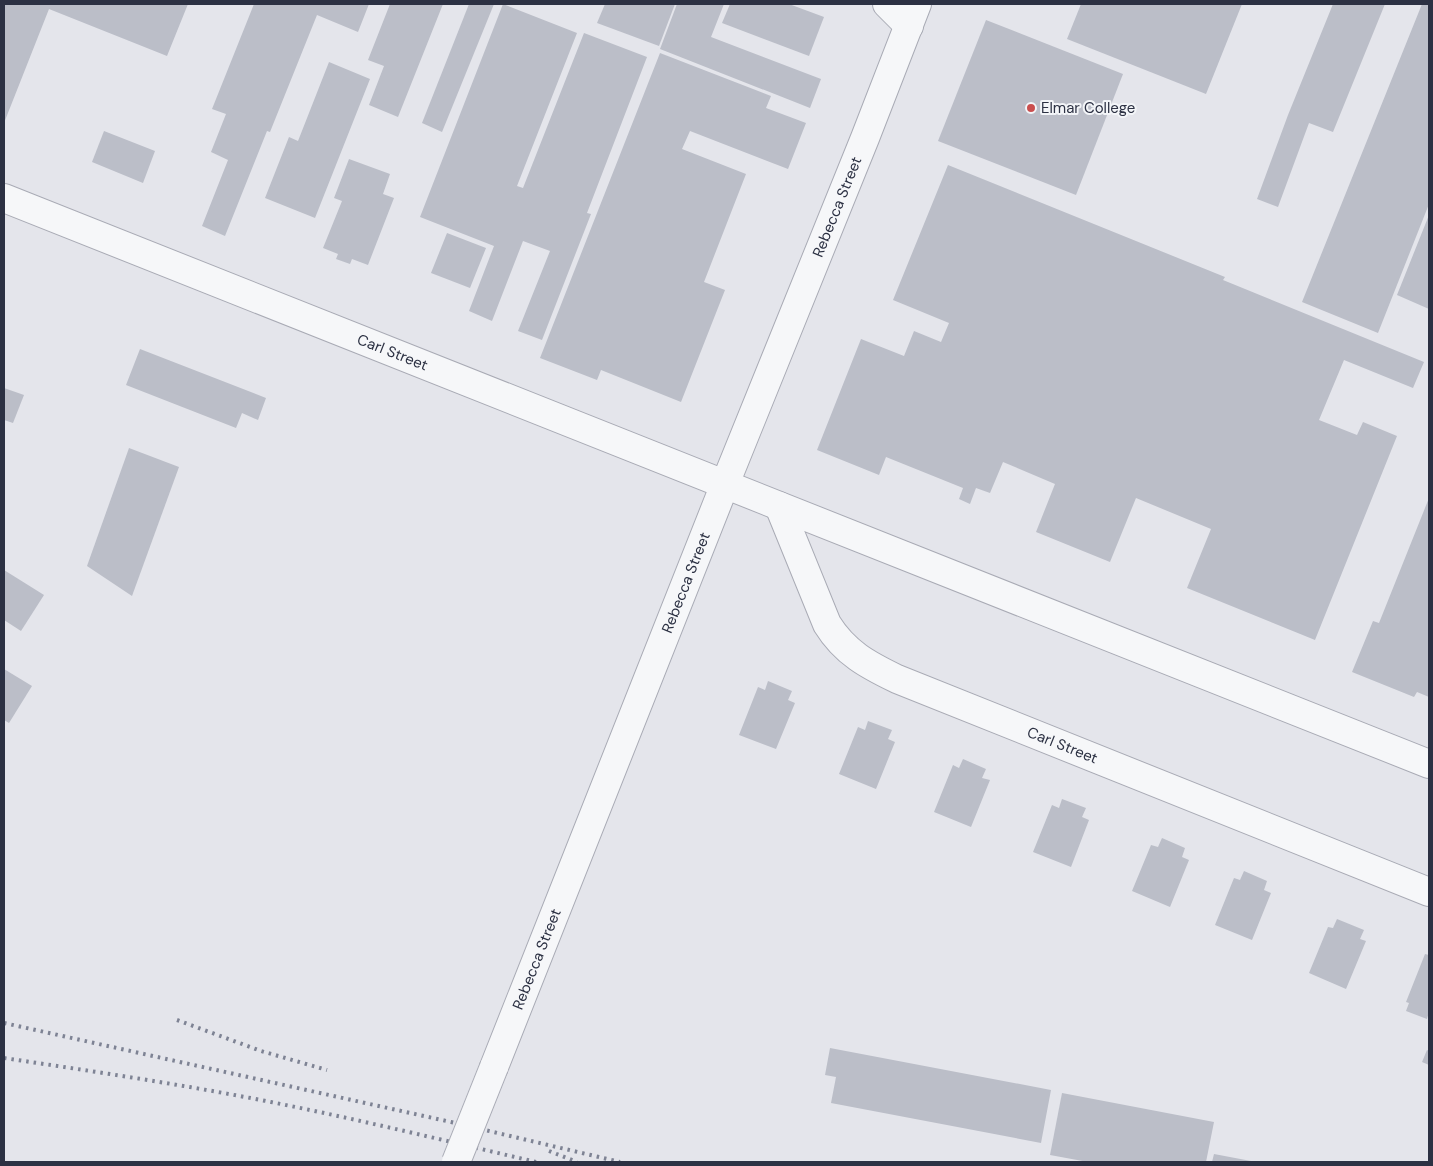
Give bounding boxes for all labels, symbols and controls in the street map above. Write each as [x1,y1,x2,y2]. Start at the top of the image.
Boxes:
place label: Elmar College [1041,98,1135,118]
marker: Elmar College [1025,102,1037,114]
street label: Rebecca Street [808,154,866,260]
street label: Carl Street [354,329,431,375]
street label: Rebecca Street [657,529,715,636]
street label: Carl Street [1024,722,1101,768]
street label: Rebecca Street [508,906,566,1012]

